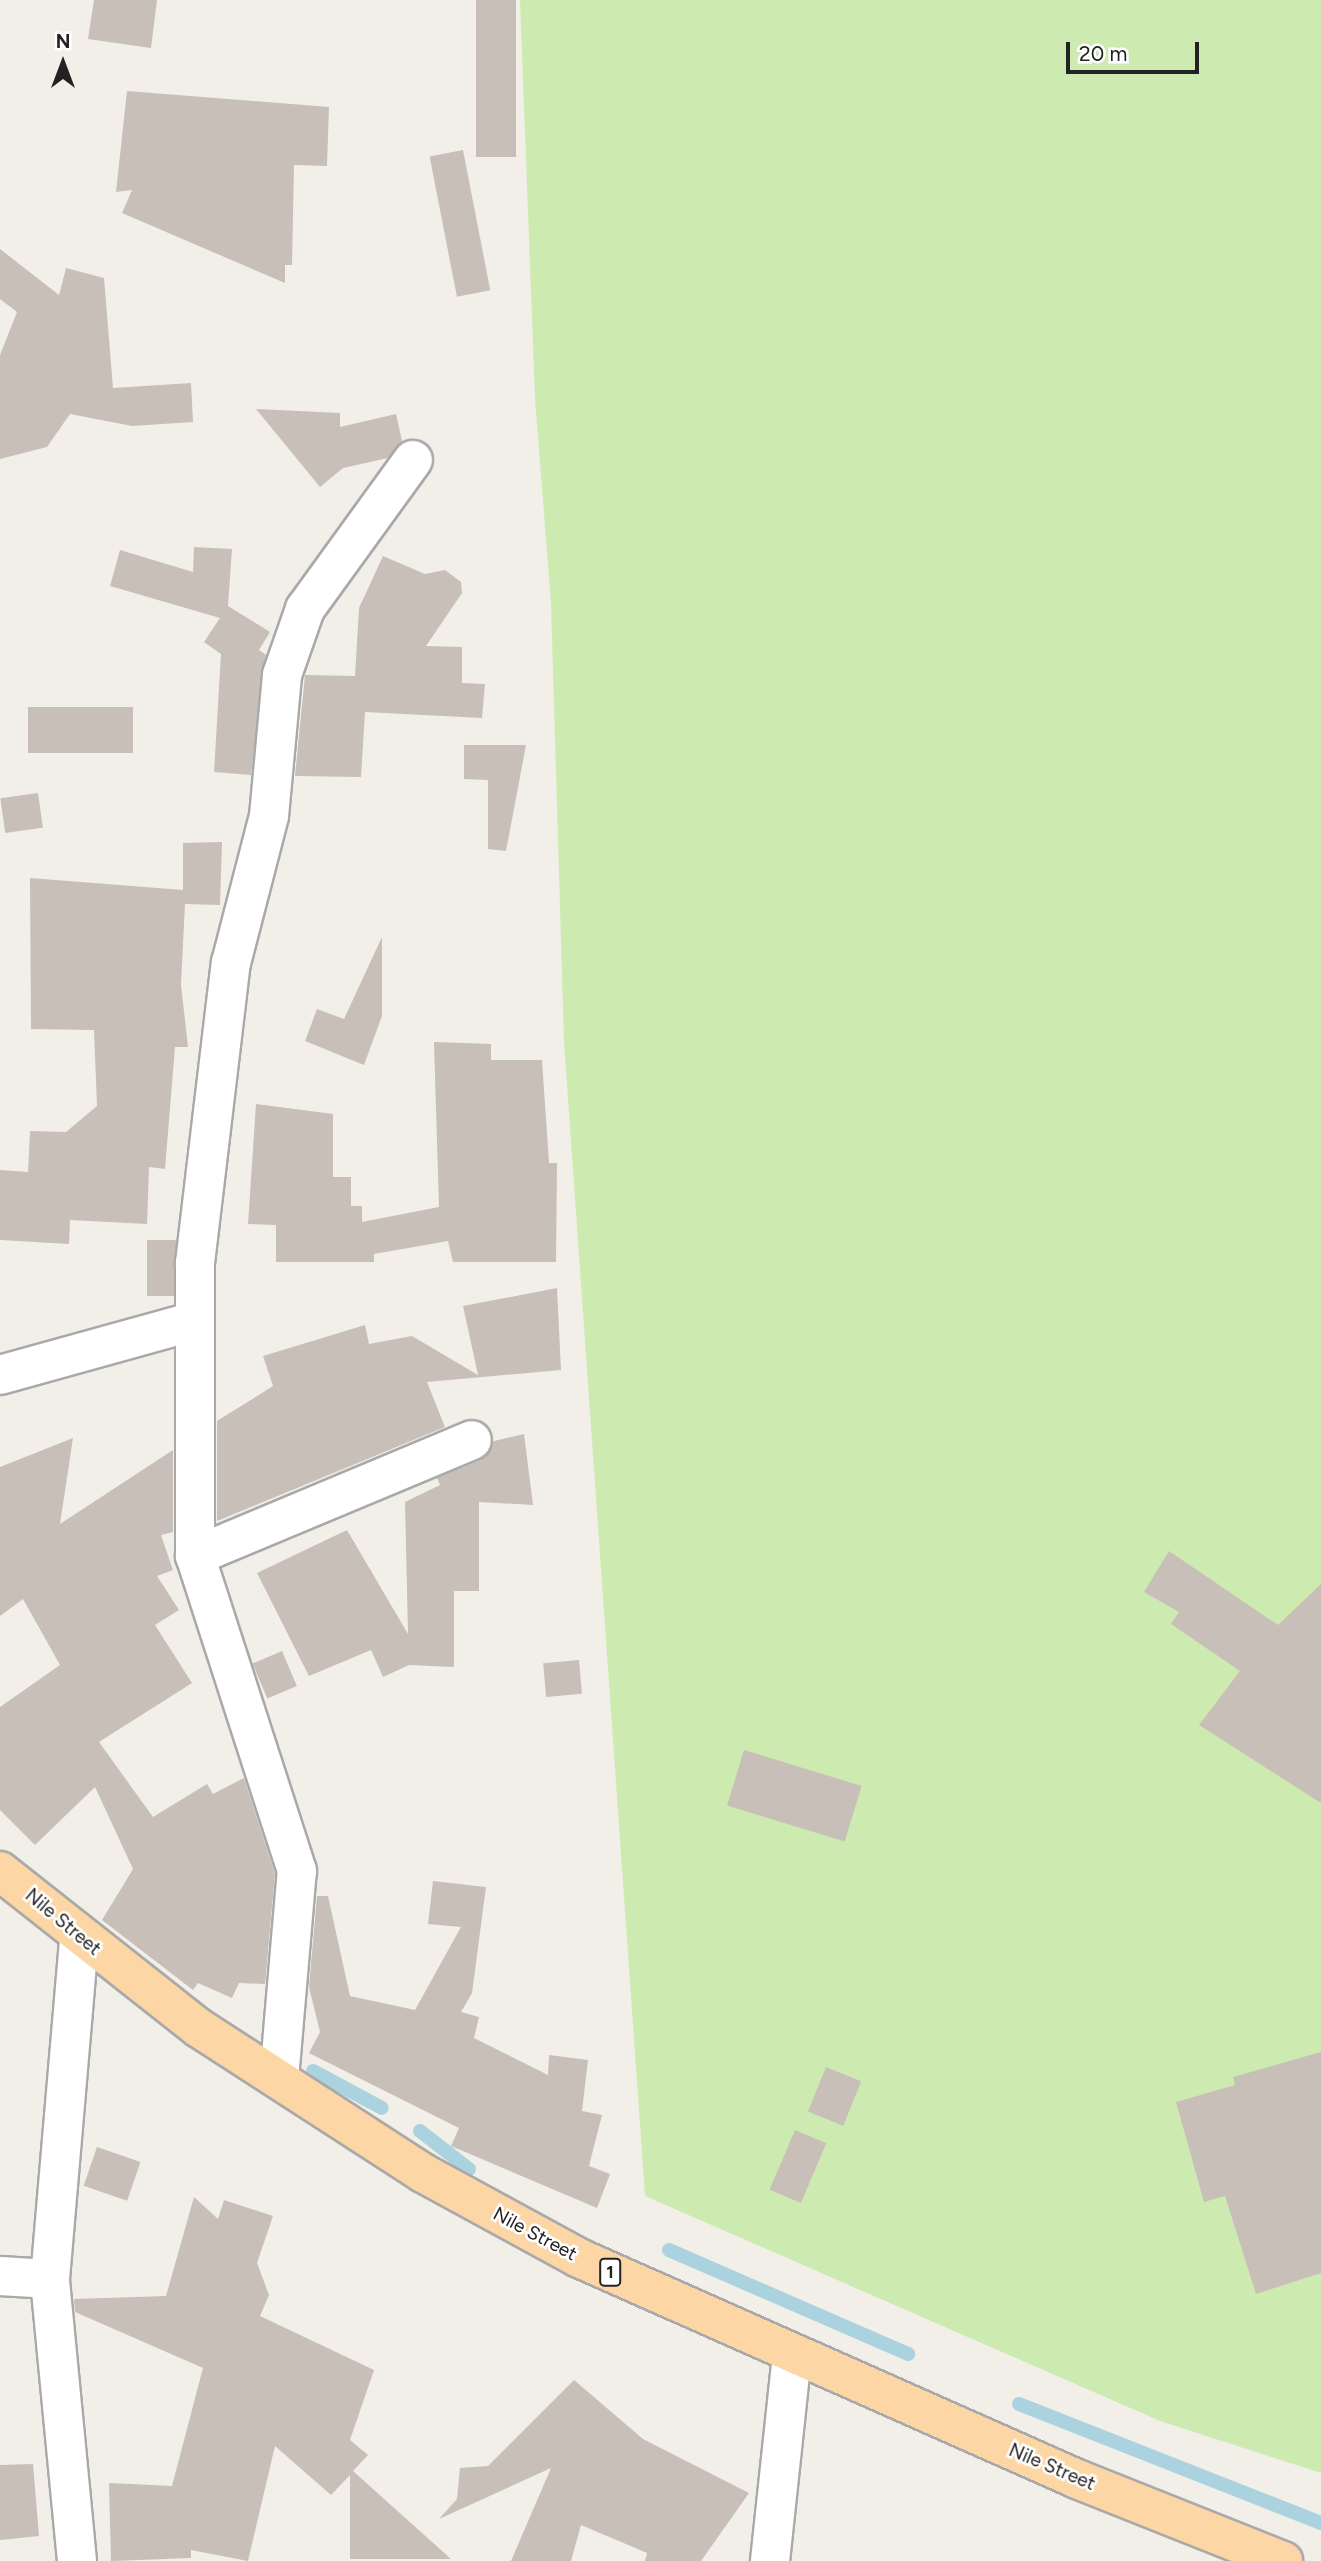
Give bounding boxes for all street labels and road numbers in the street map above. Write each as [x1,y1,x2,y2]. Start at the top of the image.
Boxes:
street label: Nile Street [21,1884,105,1960]
street label: Nile Street [489,2202,581,2266]
road number: 1 [598,2258,622,2286]
street label: Nile Street [1005,2439,1099,2495]

